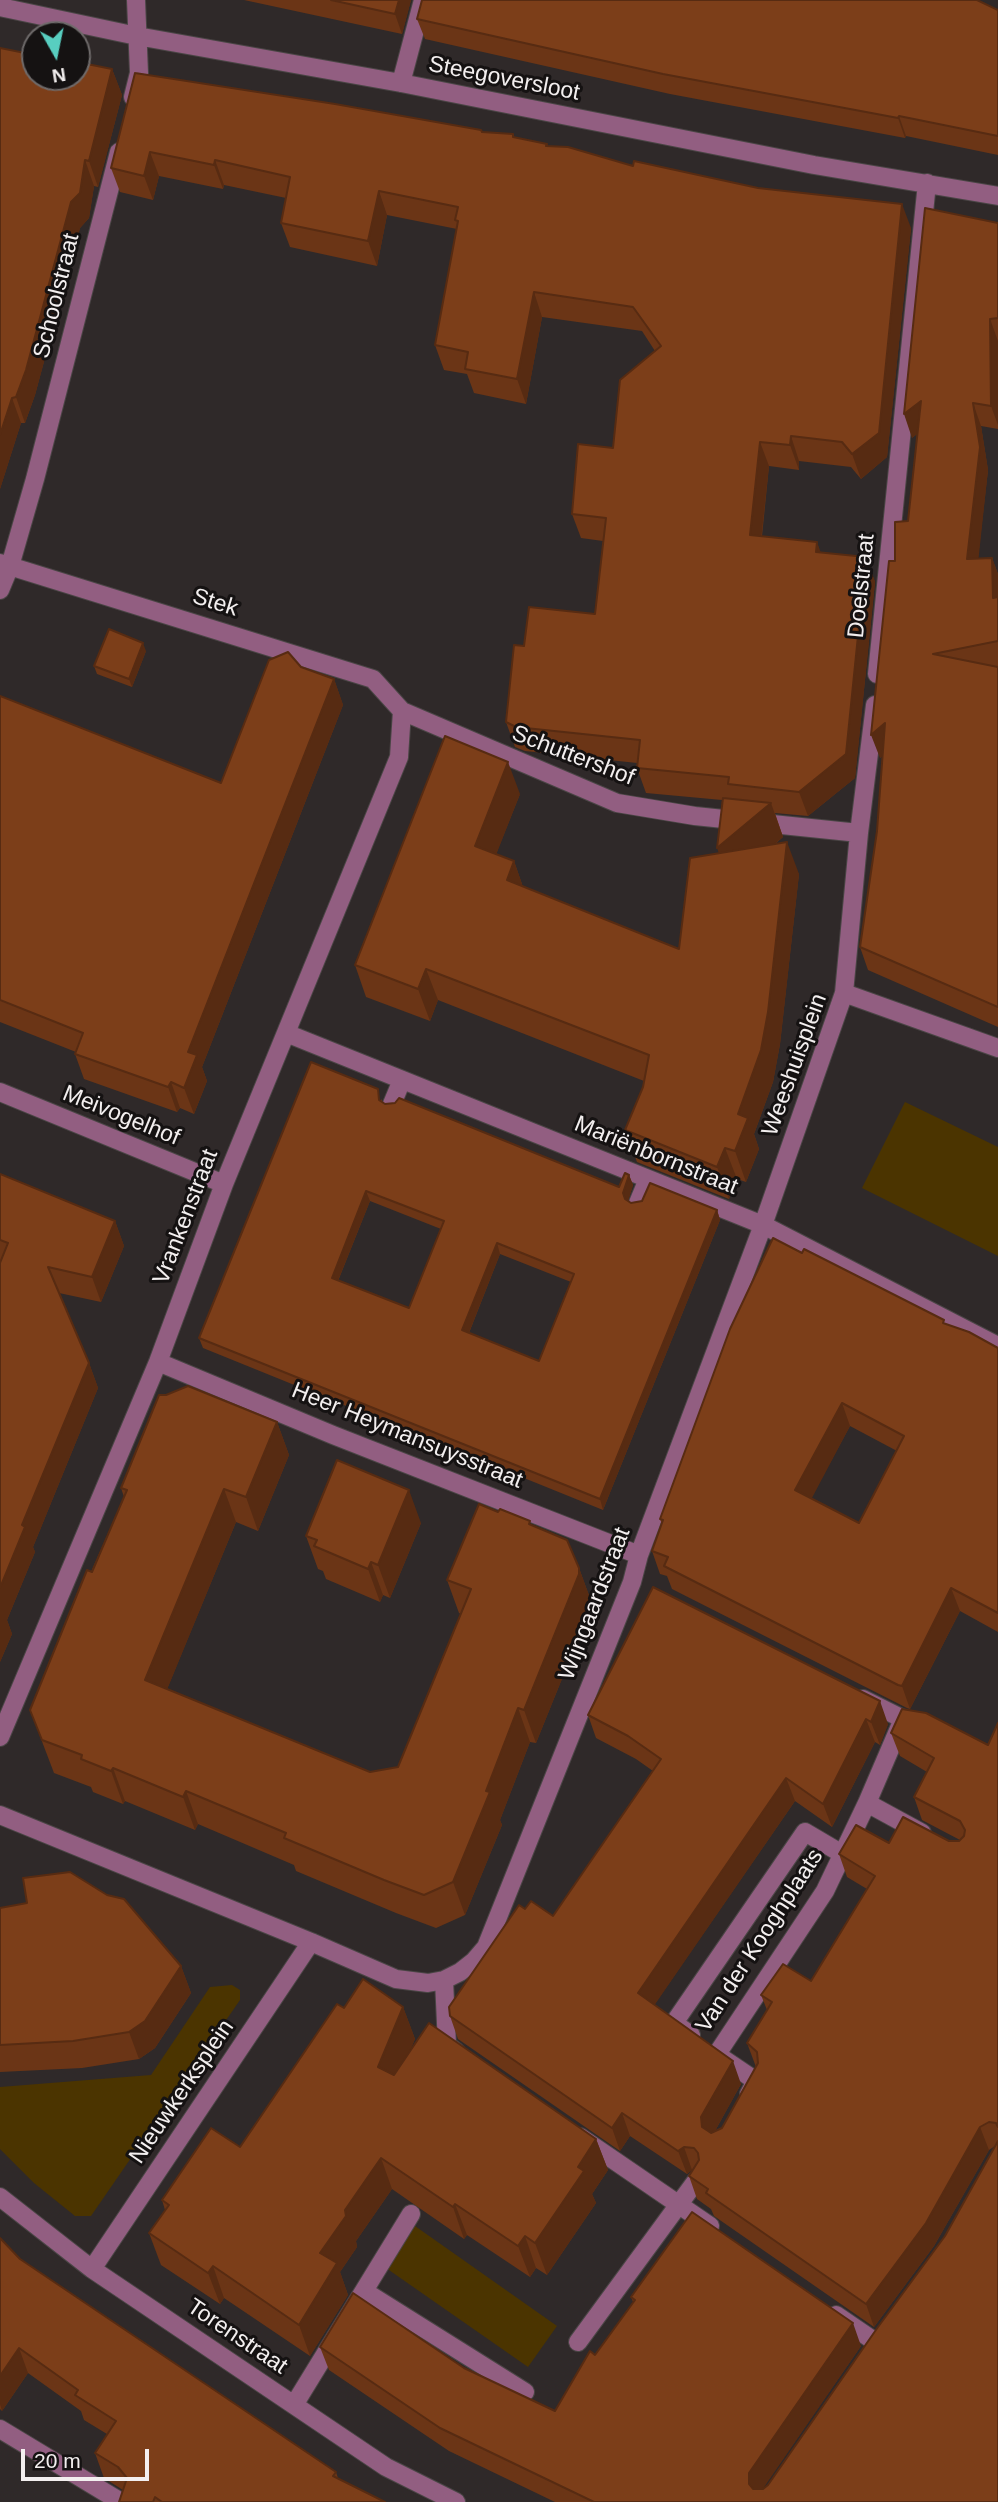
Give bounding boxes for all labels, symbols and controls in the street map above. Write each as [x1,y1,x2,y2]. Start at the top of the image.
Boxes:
north arrow [21,21,91,91]
street label: Steegoversloot [426,51,582,107]
text: N [51,64,67,87]
street label: Schoolstraat [28,231,86,361]
street label: Doelstraat [843,532,881,640]
street label: Stek [189,583,241,623]
street label: Schuttershof [508,720,638,792]
street label: Weeshuisplein [757,990,833,1140]
street label: Meivogelhof [58,1080,184,1152]
street label: Mariënbornstraat [570,1111,742,1201]
street label: Vrankenstraat [148,1146,224,1288]
street label: Heer Heymansuysstraat [287,1377,527,1495]
street label: Wijngaardstraat [553,1524,637,1684]
street label: Van der Kooghplaats [690,1844,830,2038]
street label: Nieuwkerksplein [124,2015,240,2169]
street label: Torenstraat [182,2293,292,2381]
scale bar [24,2436,152,2480]
text: 20 m [34,2449,81,2472]

